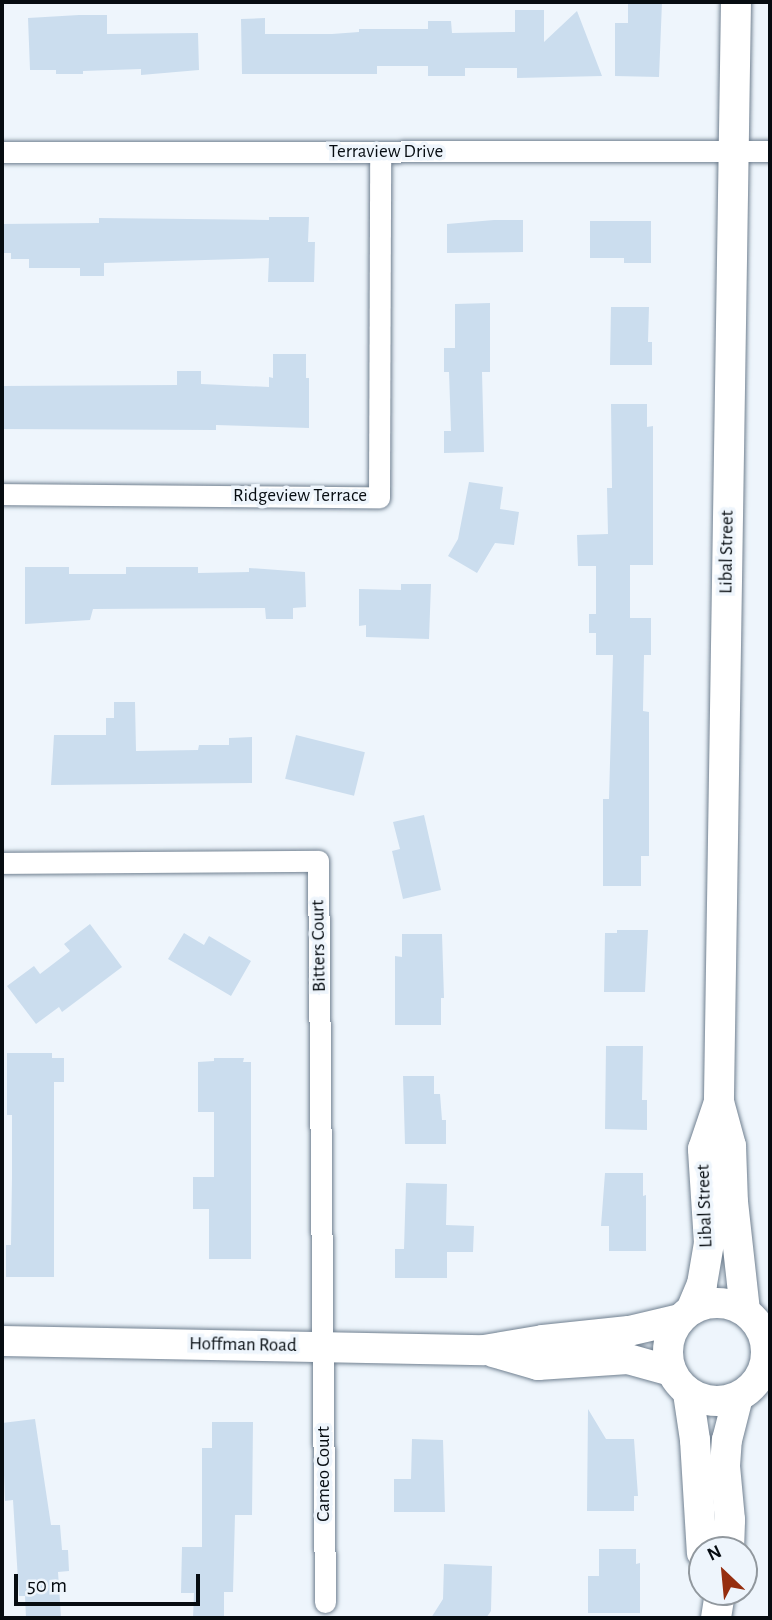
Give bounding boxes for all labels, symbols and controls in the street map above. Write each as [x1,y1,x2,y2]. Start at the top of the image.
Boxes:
street label: Terraview Drive [329,141,443,163]
street label: Ridgeview Terrace [233,485,367,507]
street label: Libal Street [715,510,739,594]
street label: Bitters Court [307,900,331,992]
street label: Libal Street [692,1164,718,1248]
street label: Hoffman Road [189,1333,297,1357]
street label: Cameo Court [313,1426,335,1522]
north arrow [688,1536,758,1606]
text: N [704,1542,725,1565]
scale bar [18,1560,203,1604]
text: 50 m [27,1575,67,1596]

